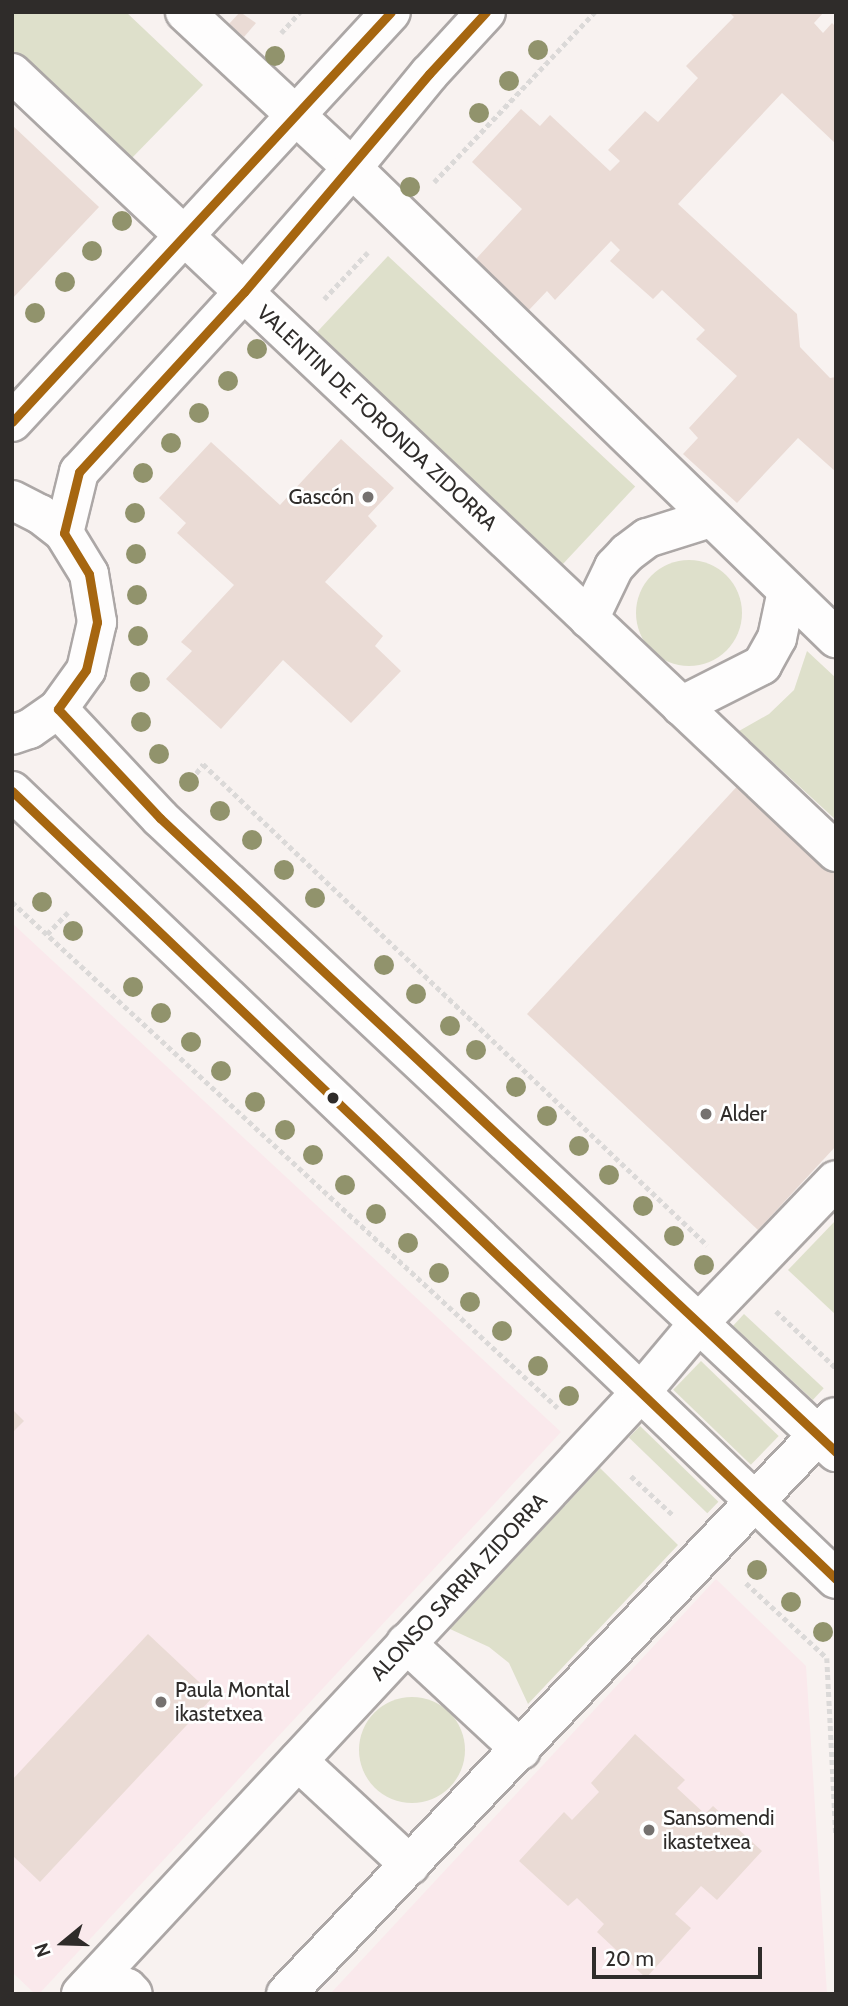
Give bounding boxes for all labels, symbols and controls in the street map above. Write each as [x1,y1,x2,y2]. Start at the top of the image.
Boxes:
street label: VALENTIN DE FORONDA ZIDORRA [252,300,502,536]
place label: Gascón [288,484,354,510]
marker: Gascón [360,489,376,505]
unlabelled marker [326,1091,340,1105]
place label: Alder [720,1101,767,1127]
marker: Alder [698,1106,714,1122]
street label: ALONSO SARRIA ZIDORRA [365,1488,553,1686]
place label: Paula Montal ikastetxea [175,1677,290,1727]
marker: Paula Montal ikastetxea [153,1694,169,1710]
place label: Sansomendi ikastetxea [663,1805,774,1855]
marker: Sansomendi ikastetxea [641,1822,657,1838]
north arrow [28,1908,98,1978]
scale bar [596,1932,766,1976]
text: N [30,1940,56,1960]
text: 20 m [605,1946,654,1971]

